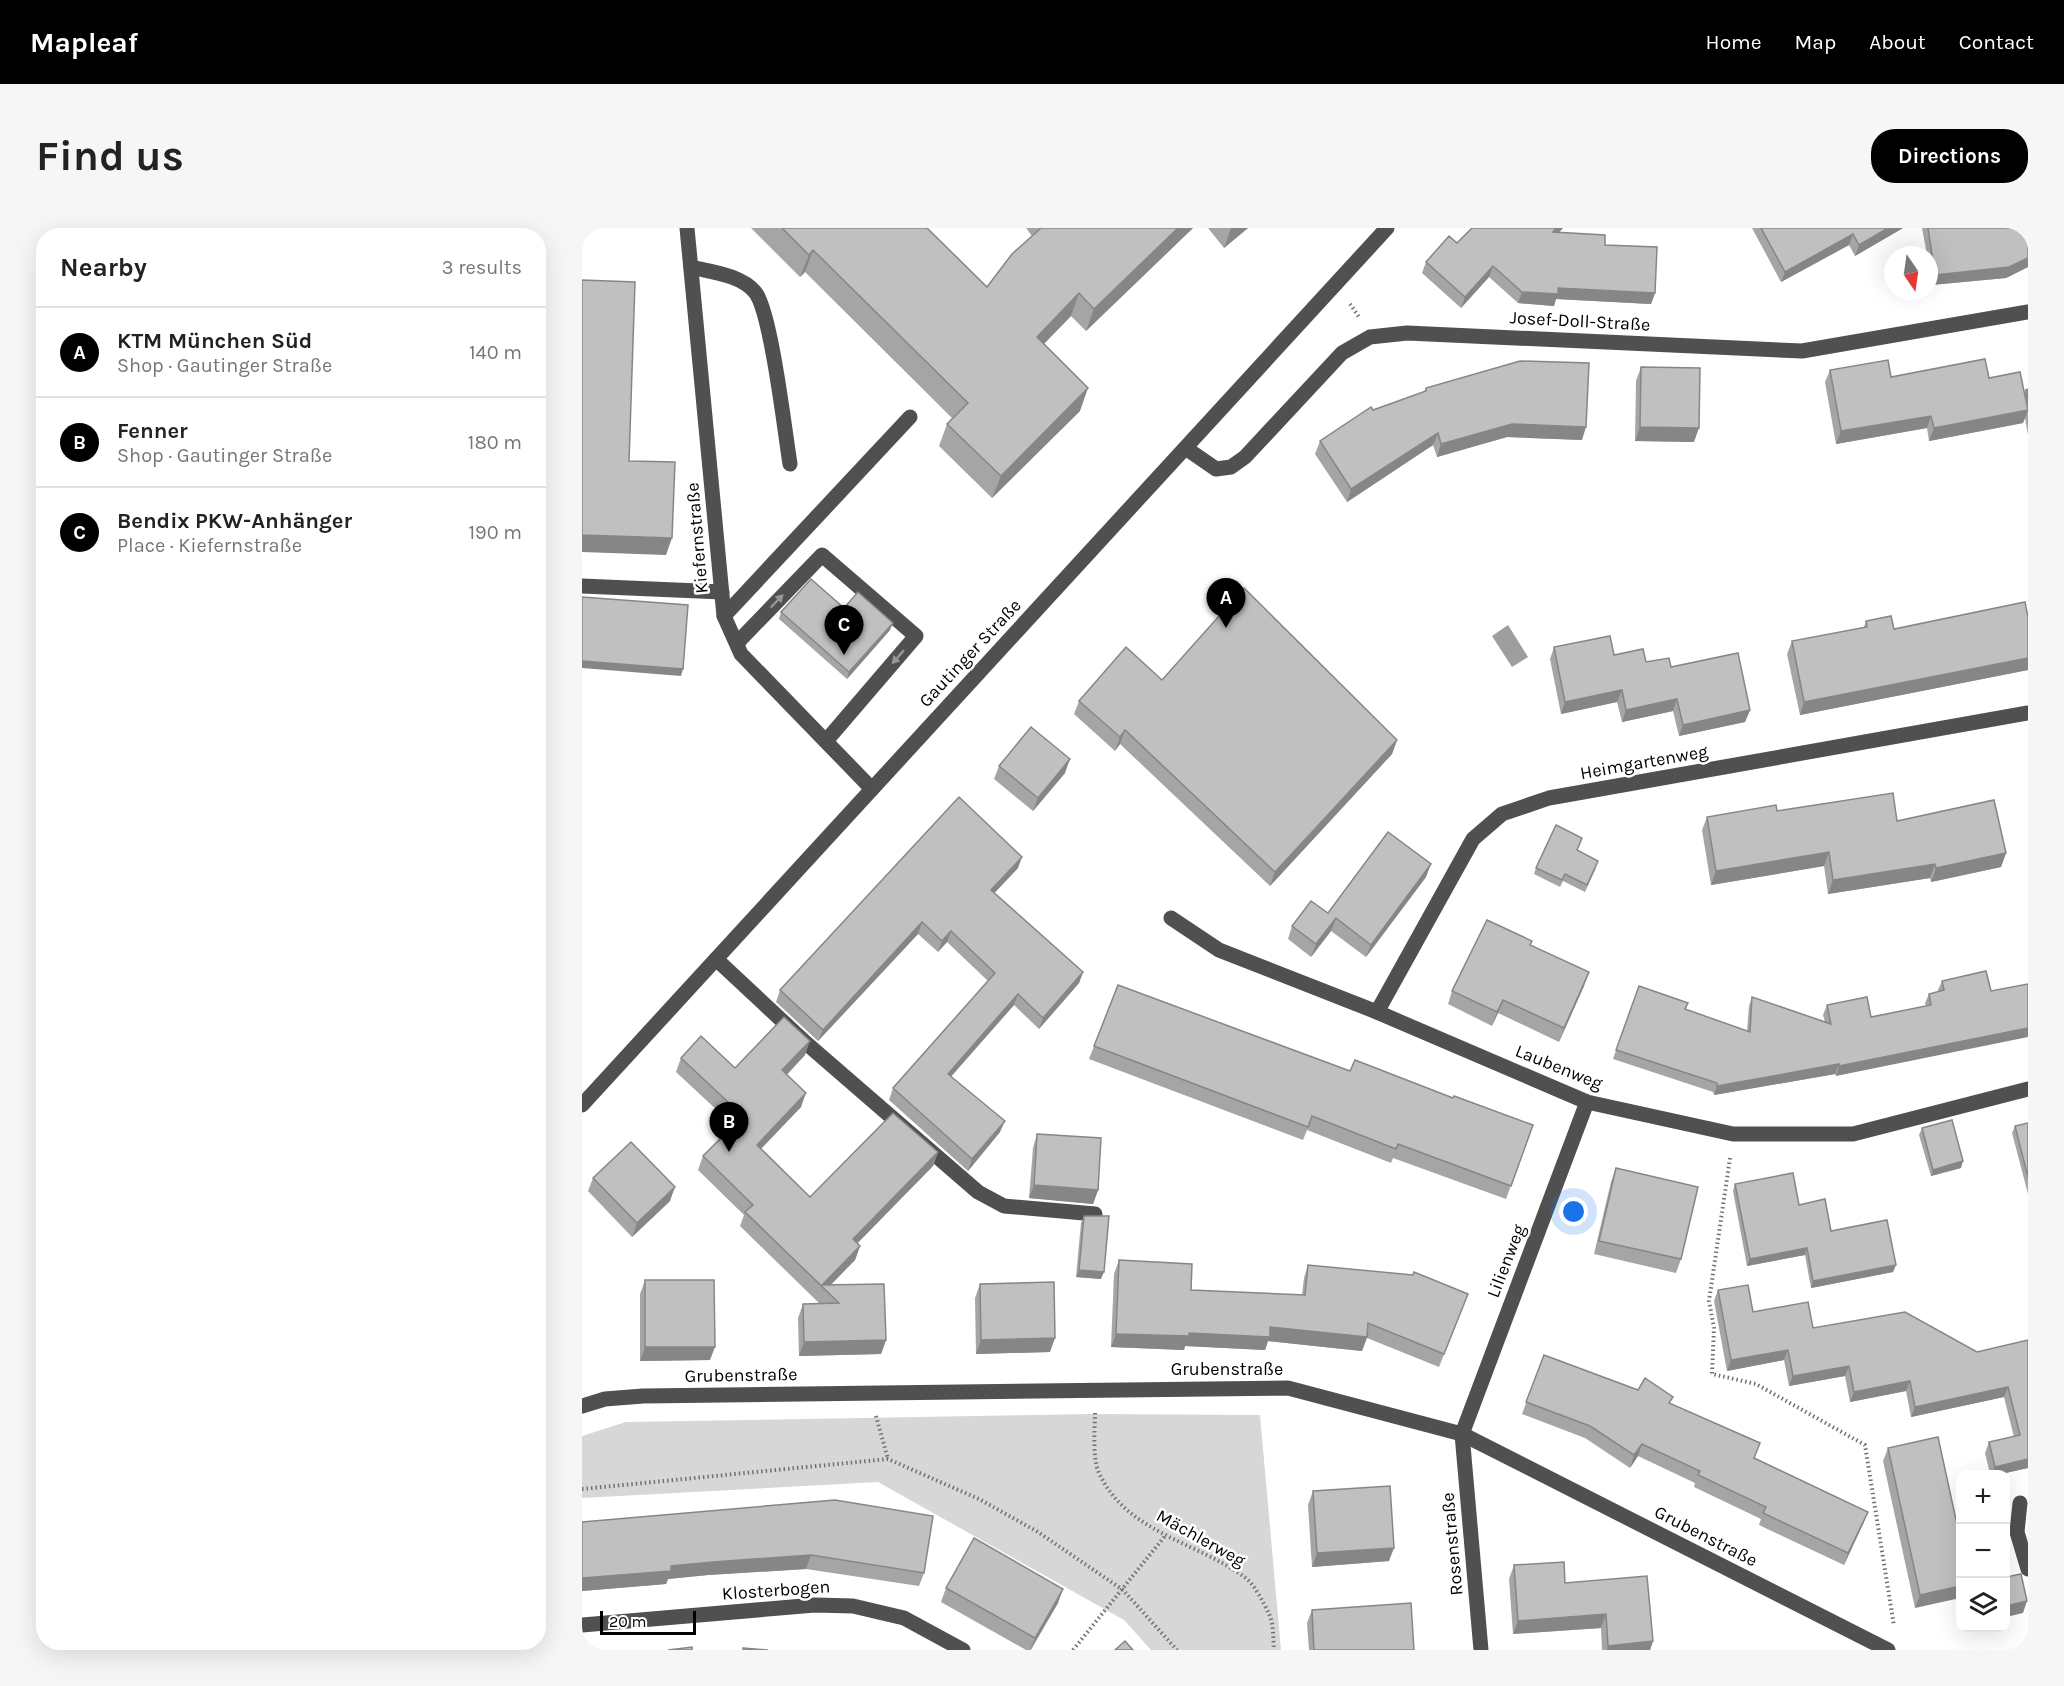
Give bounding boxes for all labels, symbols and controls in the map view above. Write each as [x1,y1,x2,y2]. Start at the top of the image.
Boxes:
text: Mapleaf [30,26,138,59]
text: Home [1706,30,1762,54]
text: Map [1795,30,1836,54]
text: About [1869,30,1926,54]
text: Contact [1959,30,2034,54]
button: Directions [1871,129,2028,183]
text: Find us [36,131,184,181]
north arrow [1884,246,1938,300]
text: Nearby [60,252,147,283]
text: 3 results [442,256,522,279]
street label: Josef-Doll-Straße [1509,306,1651,336]
text: KTM München Süd [117,328,312,354]
text: A [73,341,86,364]
text: 140 m [469,341,522,364]
text: Shop · Gautinger Straße [117,354,332,377]
text: Fenner [117,418,188,444]
text: B [73,431,86,454]
text: 180 m [468,431,522,454]
text: Shop · Gautinger Straße [117,444,332,467]
street label: Kiefernstraße [681,482,713,594]
text: Bendix PKW-Anhänger [117,508,352,534]
text: C [73,521,86,544]
text: 190 m [468,521,522,544]
text: Place · Kiefernstraße [117,534,302,557]
pin: A [1206,578,1246,628]
one-way arrow [770,594,784,609]
street label: Gautinger Straße [914,594,1026,712]
pin: C [824,606,864,655]
one-way arrow [892,649,905,664]
street label: Heimgartenweg [1578,740,1710,784]
street label: Laubenweg [1512,1039,1606,1095]
pin: B [710,1102,748,1152]
your location [1559,1197,1588,1226]
street label: Lilienweg [1482,1221,1530,1301]
street label: Grubenstraße [1171,1358,1283,1380]
street label: Grubenstraße [684,1363,798,1387]
map controls [1956,1470,2010,1632]
button: + [1956,1470,2010,1524]
street label: Rosenstraße [1437,1492,1467,1596]
street label: Grubenstraße [1651,1501,1761,1571]
street label: Mächlerweg [1153,1504,1249,1572]
button: − [1956,1524,2010,1578]
street label: Klosterbogen [721,1575,831,1605]
button: layers [1956,1578,2010,1632]
scale bar [600,1608,696,1636]
text: 20 m [609,1612,647,1631]

